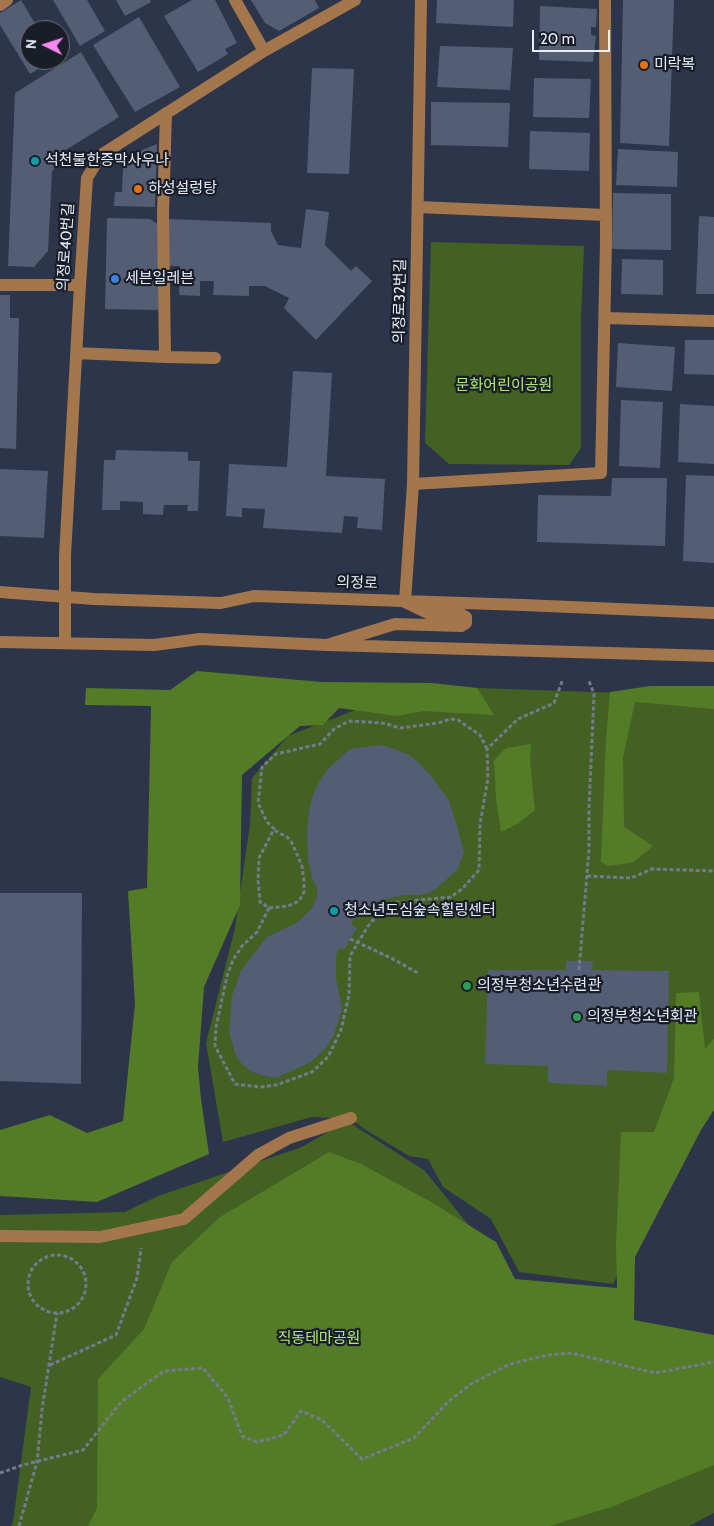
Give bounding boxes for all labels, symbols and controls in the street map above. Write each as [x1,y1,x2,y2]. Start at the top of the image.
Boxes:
north arrow [20,20,70,70]
scale bar [534,20,612,52]
text: 20 m [540,30,575,48]
text: N [22,38,40,50]
place label: 미락복 [654,56,695,74]
marker: 미락복 [638,59,650,71]
place label: 석천불한증막사우나 [45,152,169,170]
marker: 석천불한증막사우나 [29,155,41,167]
place label: 하성설렁탕 [148,180,217,198]
marker: 하성설렁탕 [132,183,144,195]
street label: 의정로40번길 [54,202,78,292]
street label: 의정로32번길 [390,258,410,344]
place label: 세븐일레븐 [125,270,194,288]
marker: 세븐일레븐 [109,273,121,285]
park label: 문화어린이공원 [456,377,552,395]
street label: 의정로 [336,573,378,593]
place label: 청소년도심숲속힐링센터 [344,902,496,920]
marker: 청소년도심숲속힐링센터 [328,905,340,917]
place label: 의정부청소년수련관 [477,977,601,995]
marker: 의정부청소년수련관 [461,980,473,992]
place label: 의정부청소년회관 [587,1008,697,1026]
marker: 의정부청소년회관 [571,1011,583,1023]
park label: 직동테마공원 [278,1330,360,1348]

